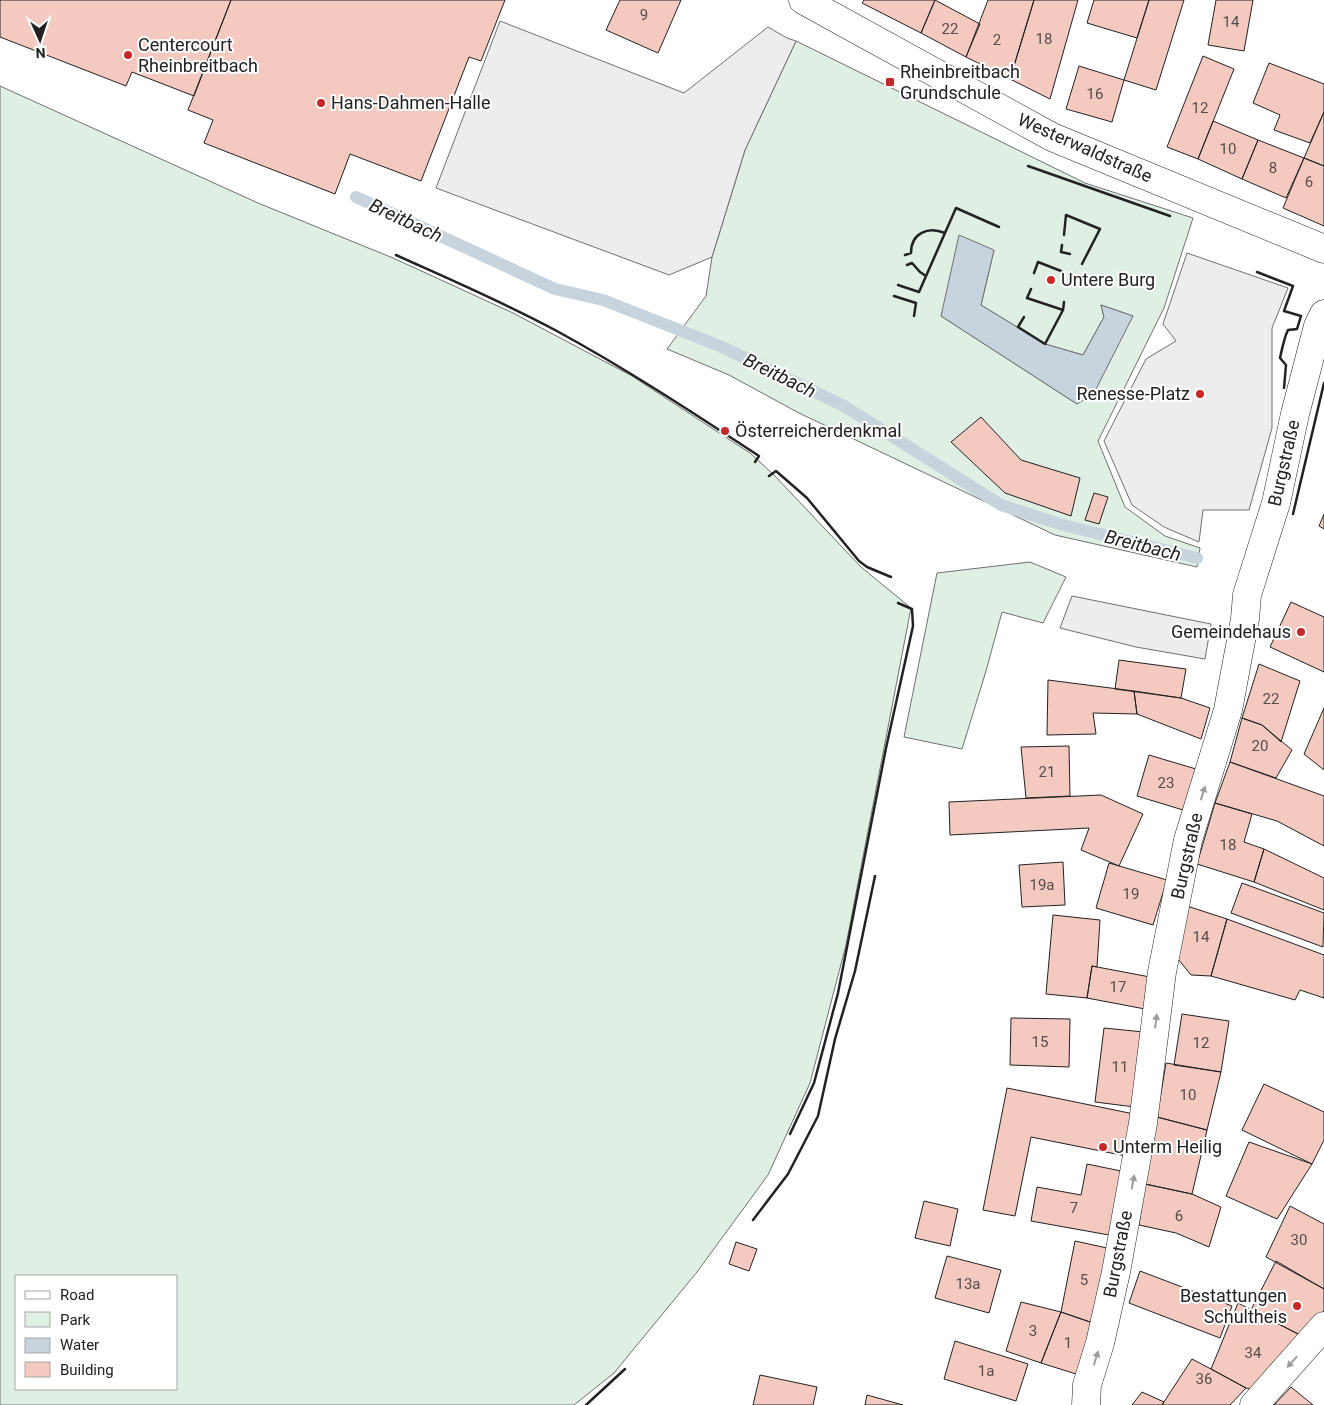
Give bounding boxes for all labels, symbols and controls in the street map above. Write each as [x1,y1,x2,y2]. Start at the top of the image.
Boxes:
house number: 9 [640,6,648,24]
house number: 14 [1223,13,1240,31]
north arrow [15,15,65,65]
house number: 22 [942,20,958,38]
house number: 18 [1036,30,1052,48]
house number: 2 [993,31,1001,49]
place label: Centercourt Rheinbreitbach [138,34,258,76]
text: N [35,45,46,61]
marker: Centercourt Rheinbreitbach [122,49,134,61]
place label: Rheinbreitbach Grundschule [900,61,1020,103]
marker: Rheinbreitbach Grundschule [884,76,896,88]
house number: 16 [1087,85,1103,103]
place label: Hans-Dahmen-Halle [331,92,491,113]
marker: Hans-Dahmen-Halle [315,97,327,109]
house number: 12 [1192,99,1208,117]
street label: Westerwaldstraße [1015,108,1156,187]
house number: 10 [1220,140,1236,158]
house number: 8 [1269,159,1277,177]
house number: 6 [1305,173,1313,191]
water label: Breitbach [366,194,446,247]
place label: Untere Burg [1061,269,1155,290]
marker: Untere Burg [1045,274,1057,286]
water label: Breitbach [740,348,820,403]
place label: Renesse-Platz [1076,383,1190,404]
marker: Renesse-Platz [1194,388,1206,400]
street label: Burgstraße [1263,418,1304,508]
place label: Österreicherdenkmal [735,420,902,441]
marker: Österreicherdenkmal [719,425,731,437]
water label: Breitbach [1102,525,1184,566]
place label: Gemeindehaus [1171,621,1291,642]
marker: Gemeindehaus [1295,626,1307,638]
house number: 22 [1263,690,1279,708]
house number: 20 [1252,737,1268,755]
house number: 21 [1039,763,1055,781]
house number: 23 [1158,774,1174,792]
one-way arrow [1199,786,1207,801]
street label: Burgstraße [1166,811,1207,901]
house number: 18 [1220,836,1236,854]
house number: 19a [1029,876,1055,894]
house number: 19 [1123,885,1139,903]
house number: 14 [1193,928,1210,946]
house number: 17 [1110,978,1126,996]
one-way arrow [1152,1012,1160,1028]
house number: 15 [1032,1033,1048,1051]
house number: 12 [1193,1034,1209,1052]
house number: 11 [1112,1058,1128,1076]
house number: 10 [1180,1086,1196,1104]
place label: Unterm Heilig [1113,1136,1222,1157]
marker: Unterm Heilig [1097,1141,1109,1153]
one-way arrow [1129,1173,1137,1189]
house number: 7 [1070,1199,1078,1217]
house number: 6 [1175,1207,1183,1225]
street label: Burgstraße [1099,1209,1136,1299]
house number: 30 [1291,1231,1307,1249]
house number: 5 [1080,1271,1088,1289]
legend [15,1275,178,1390]
house number: 13a [955,1275,981,1293]
place label: Bestattungen Schultheis [1180,1285,1287,1327]
text: Road [60,1286,94,1304]
marker: Bestattungen Schultheis [1291,1300,1303,1312]
text: Park [60,1311,91,1329]
house number: 3 [1029,1322,1037,1340]
house number: 1 [1064,1334,1072,1352]
text: Water [60,1336,99,1354]
house number: 34 [1245,1344,1262,1362]
one-way arrow [1092,1350,1100,1365]
one-way arrow [1286,1356,1297,1369]
text: Building [60,1361,114,1379]
house number: 1a [978,1362,994,1380]
house number: 36 [1196,1370,1212,1388]

